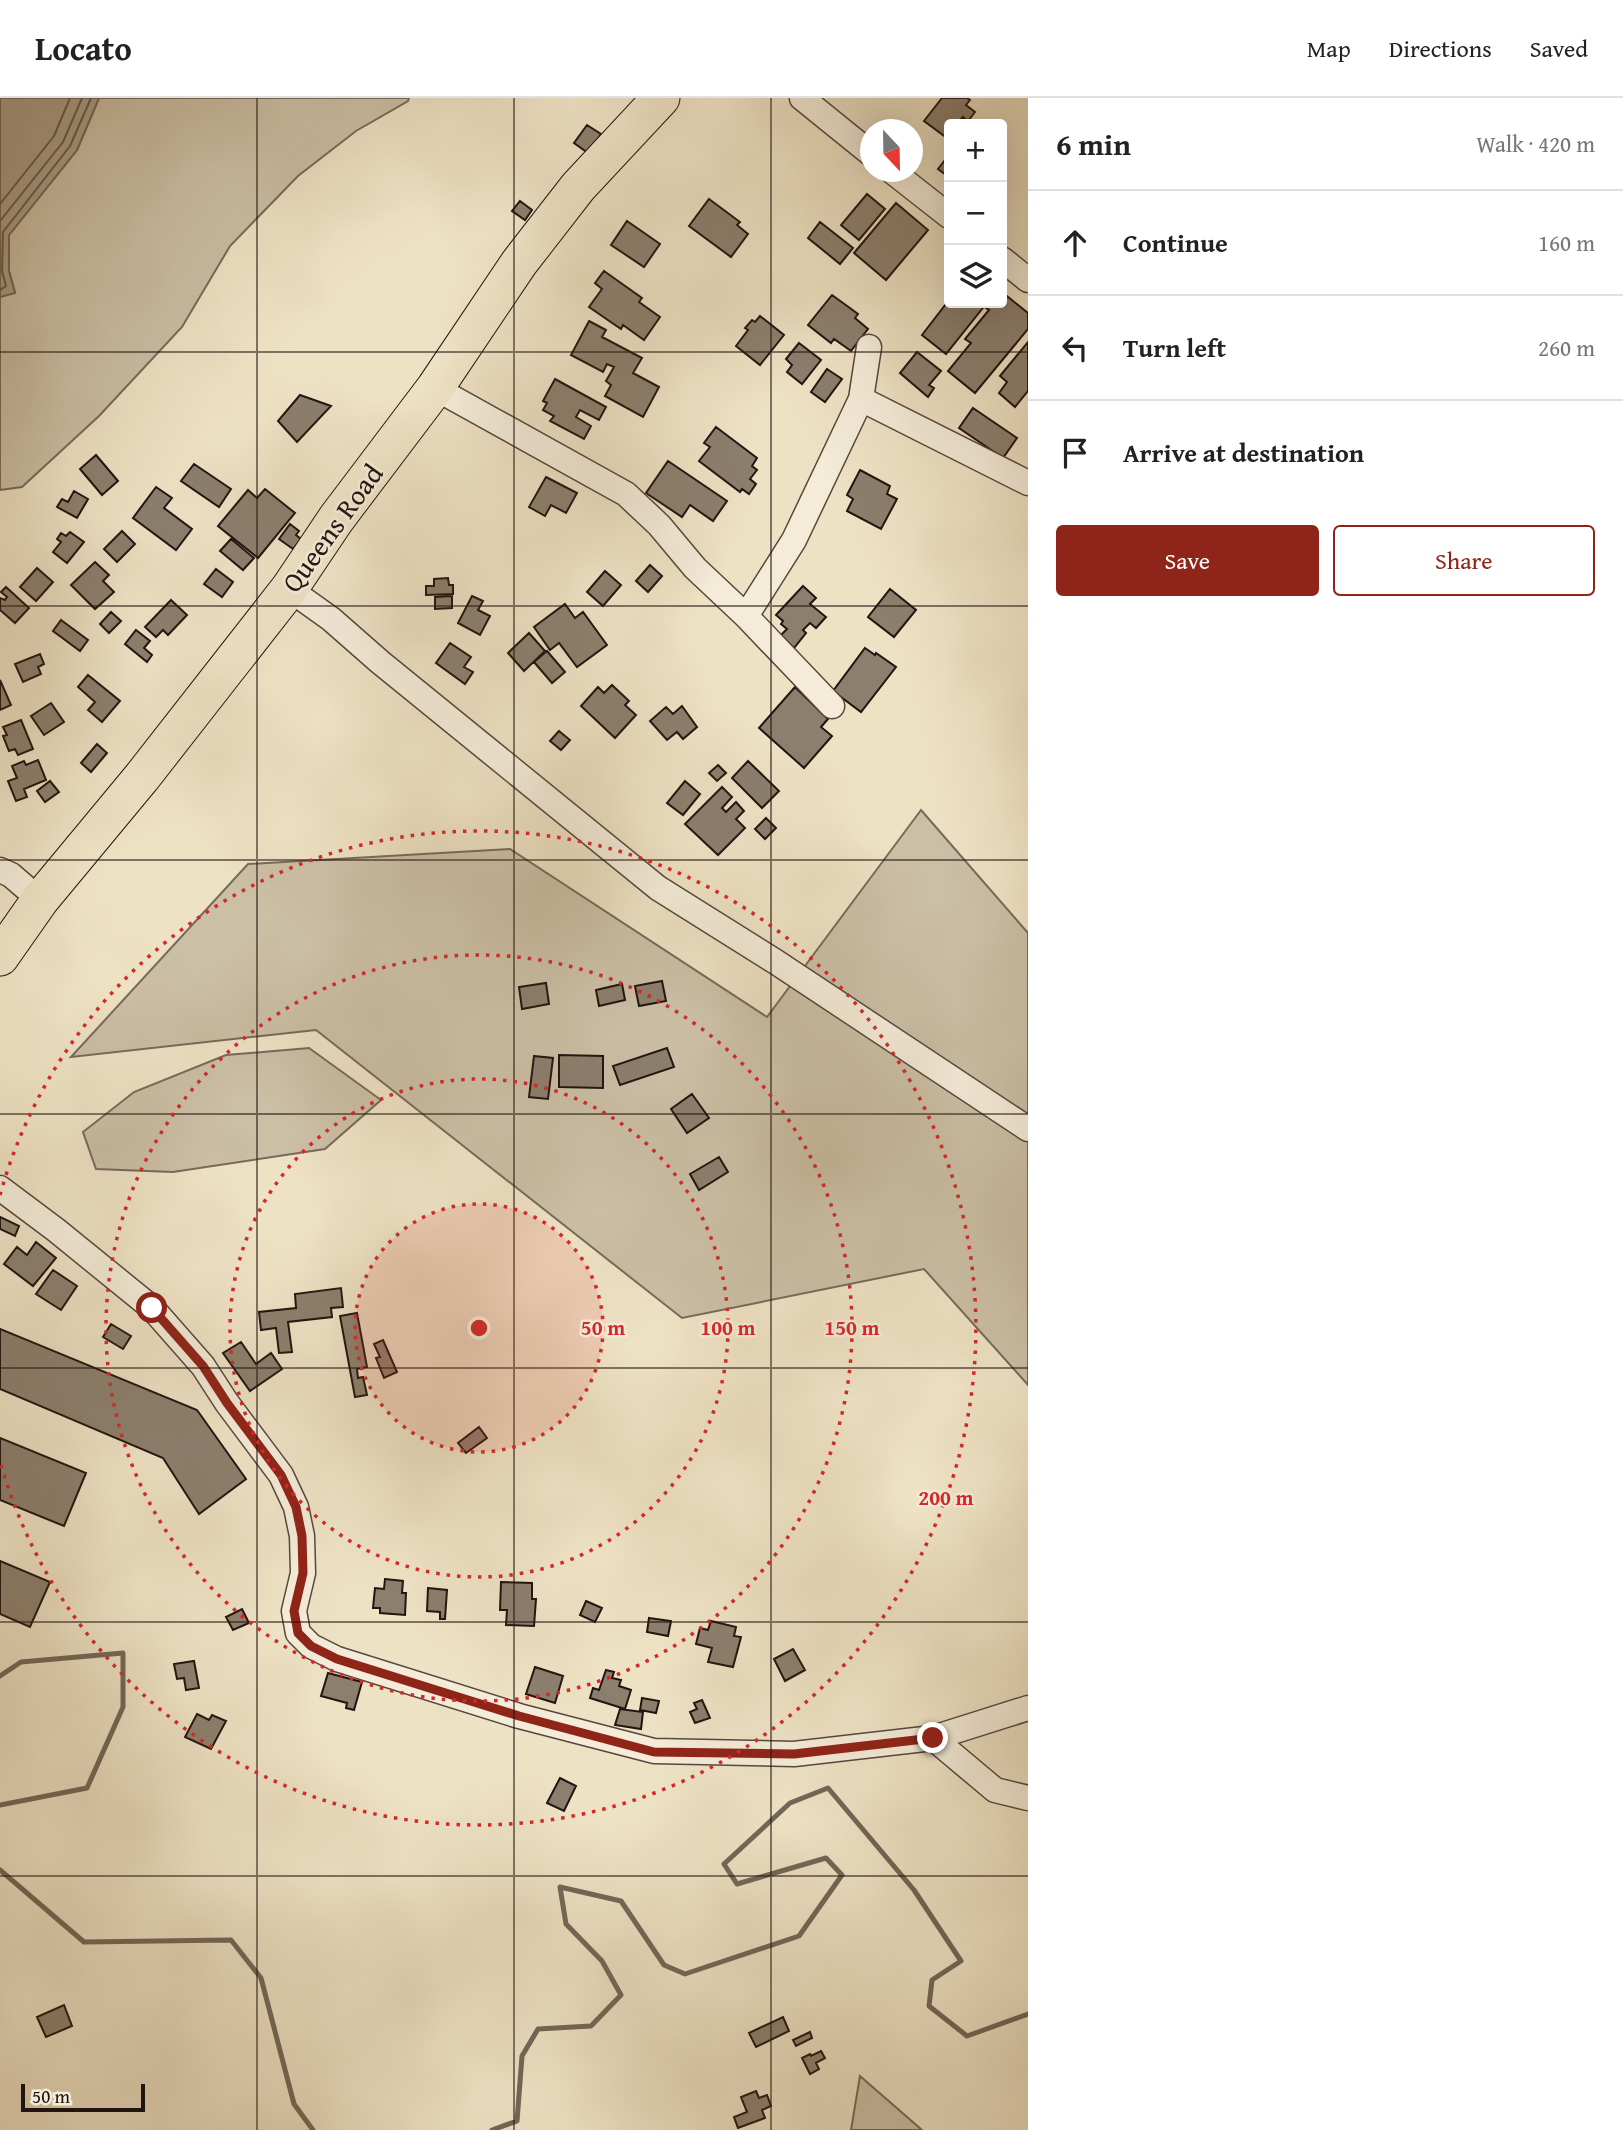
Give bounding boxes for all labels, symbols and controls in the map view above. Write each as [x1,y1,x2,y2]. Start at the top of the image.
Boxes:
text: Locato [35,24,132,72]
text: Map [1307,31,1351,66]
text: Directions [1389,31,1492,66]
text: Saved [1530,31,1588,66]
north arrow [860,119,923,182]
map controls [944,119,1007,308]
button: + [944,119,1007,182]
text: 6 min [1056,122,1131,166]
text: Walk · 420 m [1476,127,1595,160]
button: − [944,182,1007,245]
text: Continue [1123,223,1228,262]
icon: ahead [1056,224,1094,262]
text: 160 m [1538,226,1595,259]
button: layers [944,245,1007,308]
text: Turn left [1123,328,1226,367]
icon: left [1056,329,1094,367]
text: 260 m [1538,331,1595,364]
text: Arrive at destination [1123,433,1364,472]
icon: arrive [1056,434,1094,472]
street label: Queens Road [271,455,392,600]
button: Save [1056,525,1319,596]
button: Share [1333,525,1595,596]
route start [136,1292,167,1323]
text: 50 m [581,1312,625,1343]
text: 100 m [700,1312,756,1343]
text: 150 m [824,1312,880,1343]
centre of rings [467,1316,491,1340]
text: 200 m [918,1482,974,1513]
route end [917,1722,948,1753]
scale bar [21,2081,145,2113]
text: 50 m [32,2082,70,2110]

